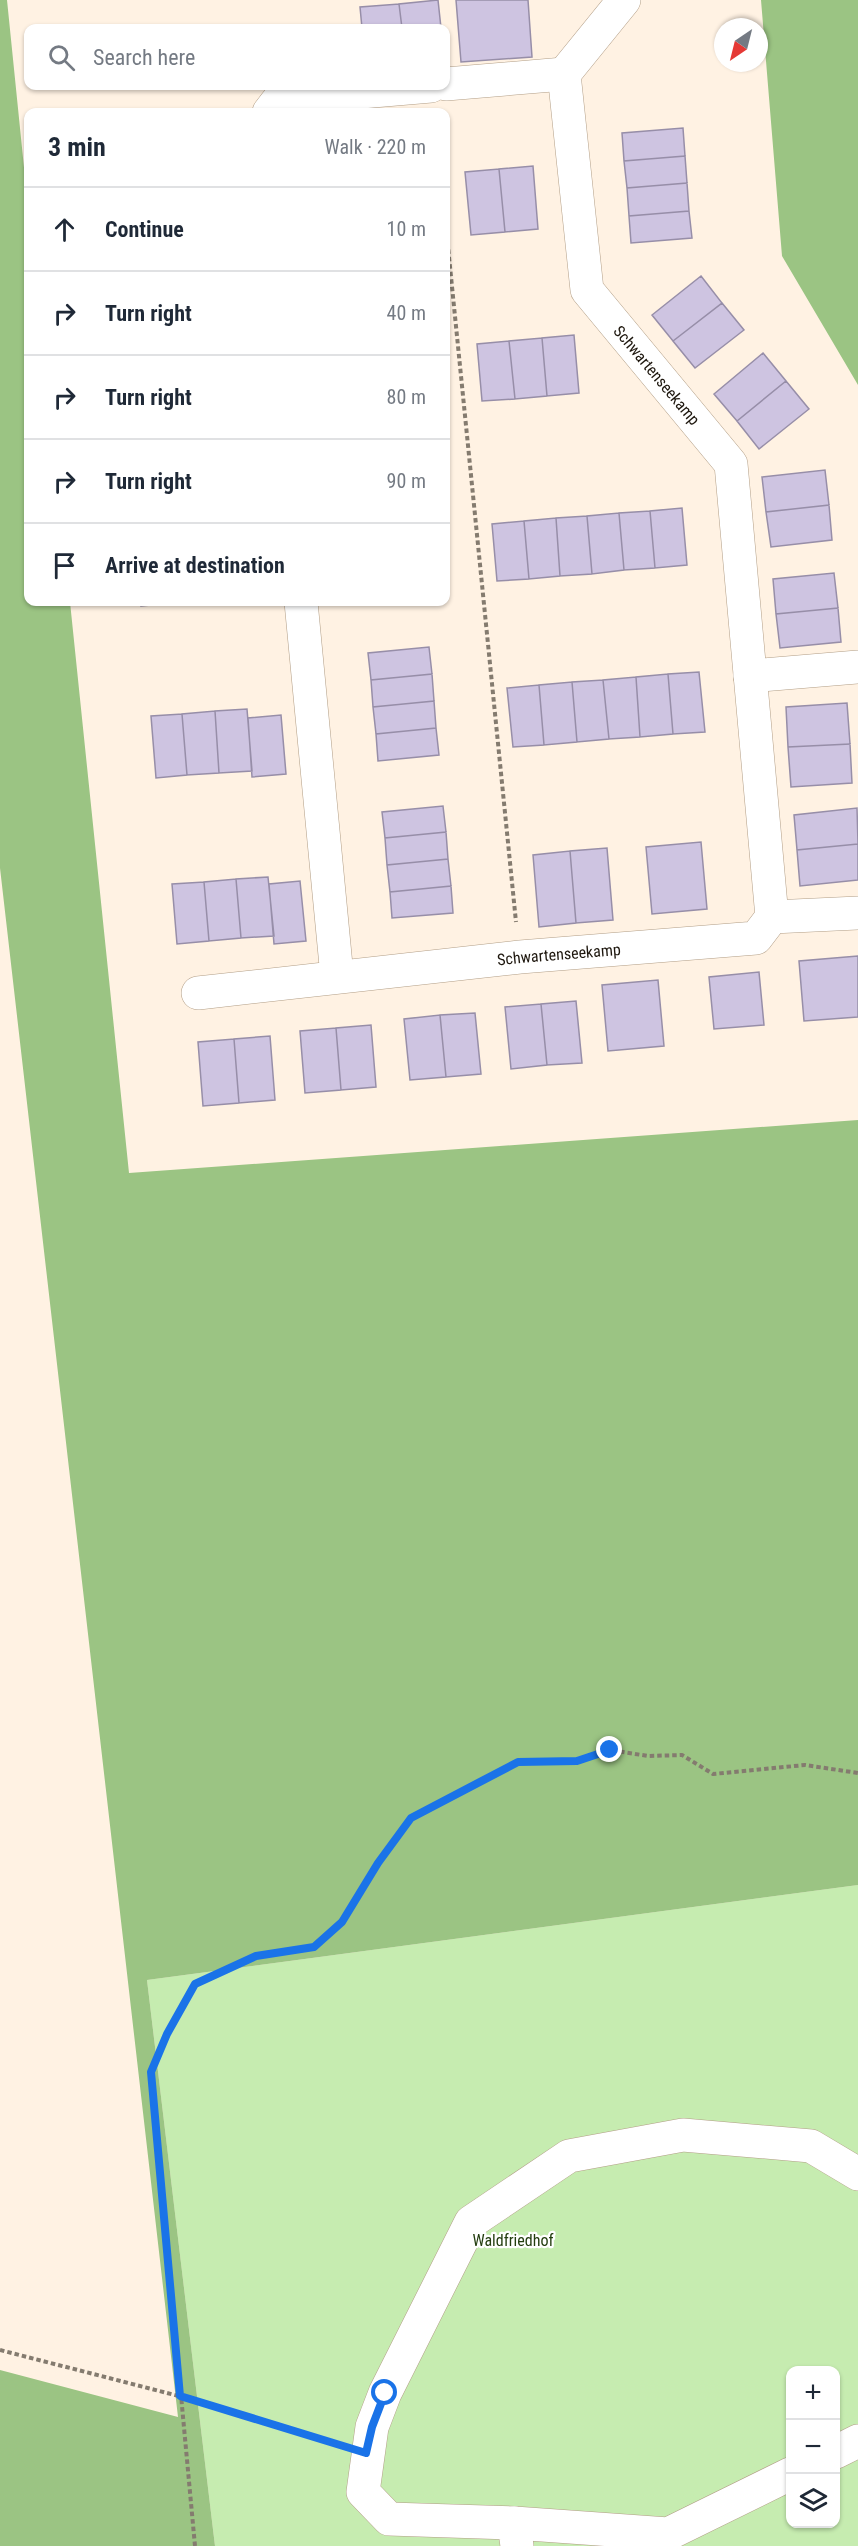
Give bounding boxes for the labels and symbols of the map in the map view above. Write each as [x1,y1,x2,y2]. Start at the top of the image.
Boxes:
north arrow [714,18,768,72]
street label: Schwartenseekamp [610,322,704,429]
street label: Schwartenseekamp [496,940,622,969]
route end [596,1736,622,1762]
park label: Waldfriedhof [472,2231,554,2250]
route start [371,2379,397,2405]

